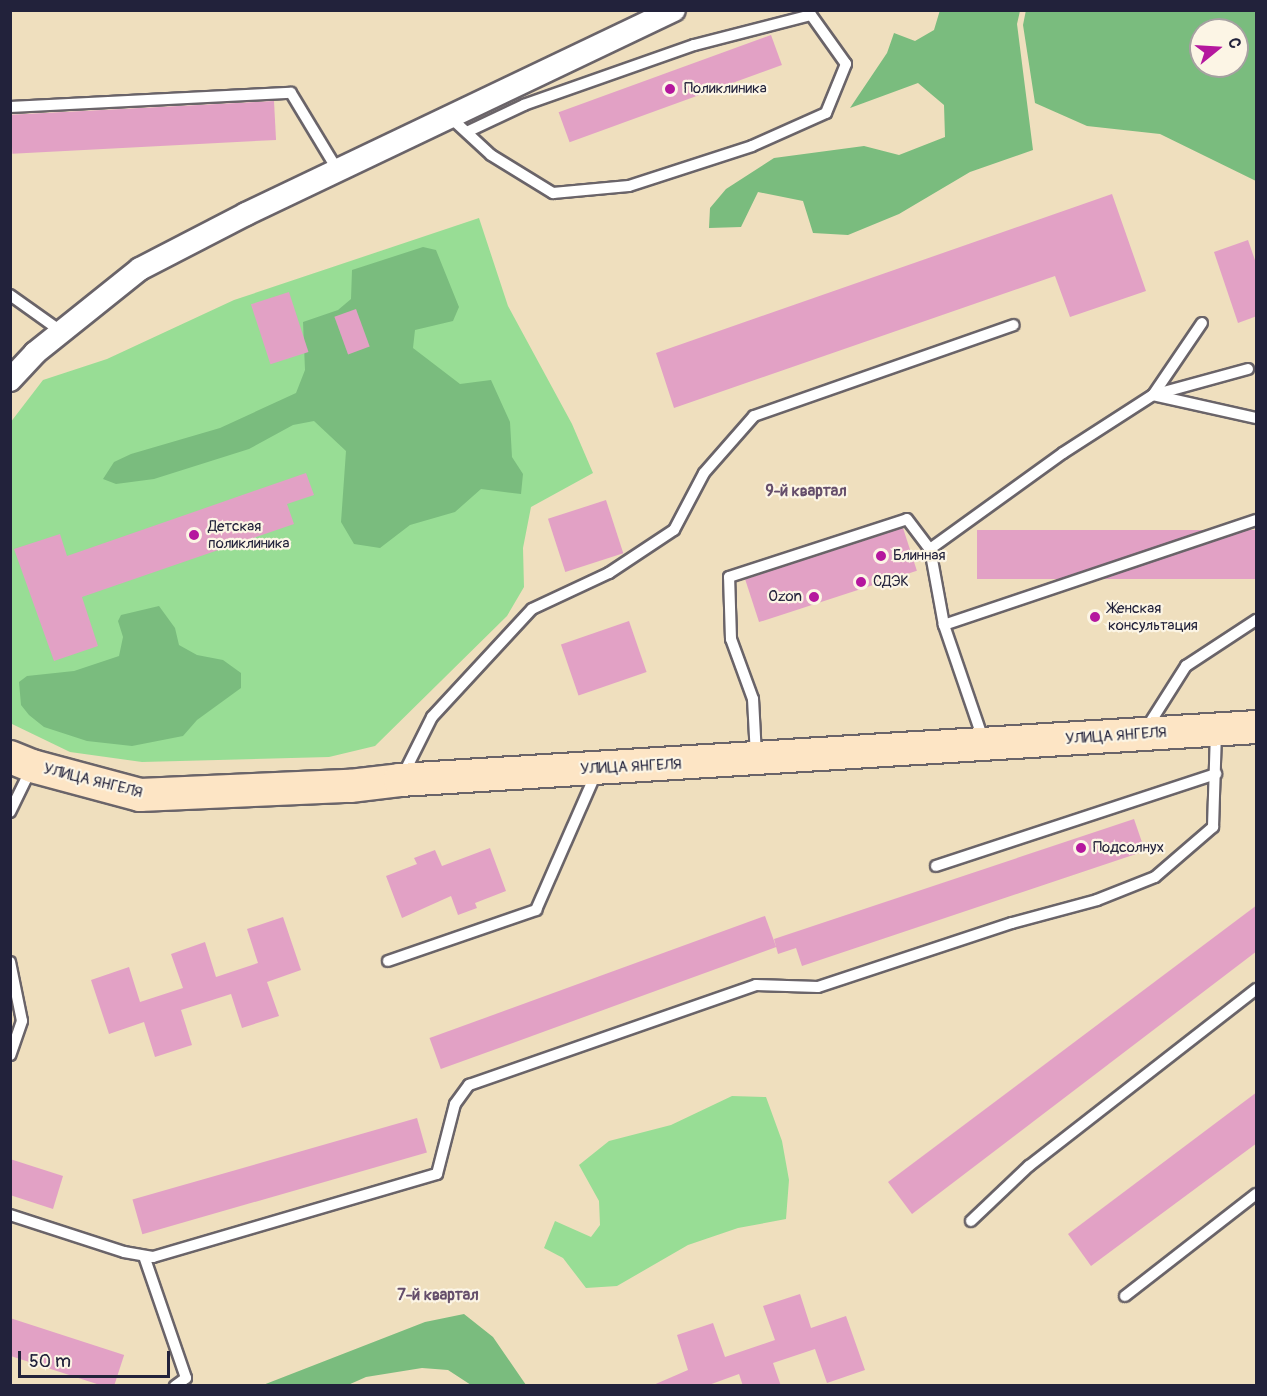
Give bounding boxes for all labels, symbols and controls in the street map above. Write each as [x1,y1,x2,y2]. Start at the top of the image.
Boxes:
north arrow [1189,18,1249,78]
text: С [1223,35,1245,51]
marker: Поликлиника [661,80,679,98]
place label: Поликлиника [684,80,767,98]
district label: 9-й квартал [765,481,847,501]
place label: Детская поликлиника [208,517,289,552]
marker: Детская поликлиника [185,526,203,544]
place label: Блинная [893,547,946,565]
marker: Блинная [874,549,888,563]
place label: СДЭК [873,573,909,591]
marker: СДЭК [854,575,868,589]
place label: Ozon [768,588,802,606]
marker: Ozon [807,590,821,604]
place label: Женская консультация [1108,599,1198,634]
marker: Женская консультация [1086,608,1104,626]
street label: УЛИЦА ЯНГЕЛЯ [1065,723,1167,749]
street label: УЛИЦА ЯНГЕЛЯ [580,755,682,779]
street label: УЛИЦА ЯНГЕЛЯ [42,760,144,802]
place label: Подсолнух [1093,839,1164,857]
marker: Подсолнух [1074,841,1088,855]
district label: 7-й квартал [397,1285,479,1305]
scale bar [21,1339,172,1377]
text: 50 m [29,1350,71,1373]

